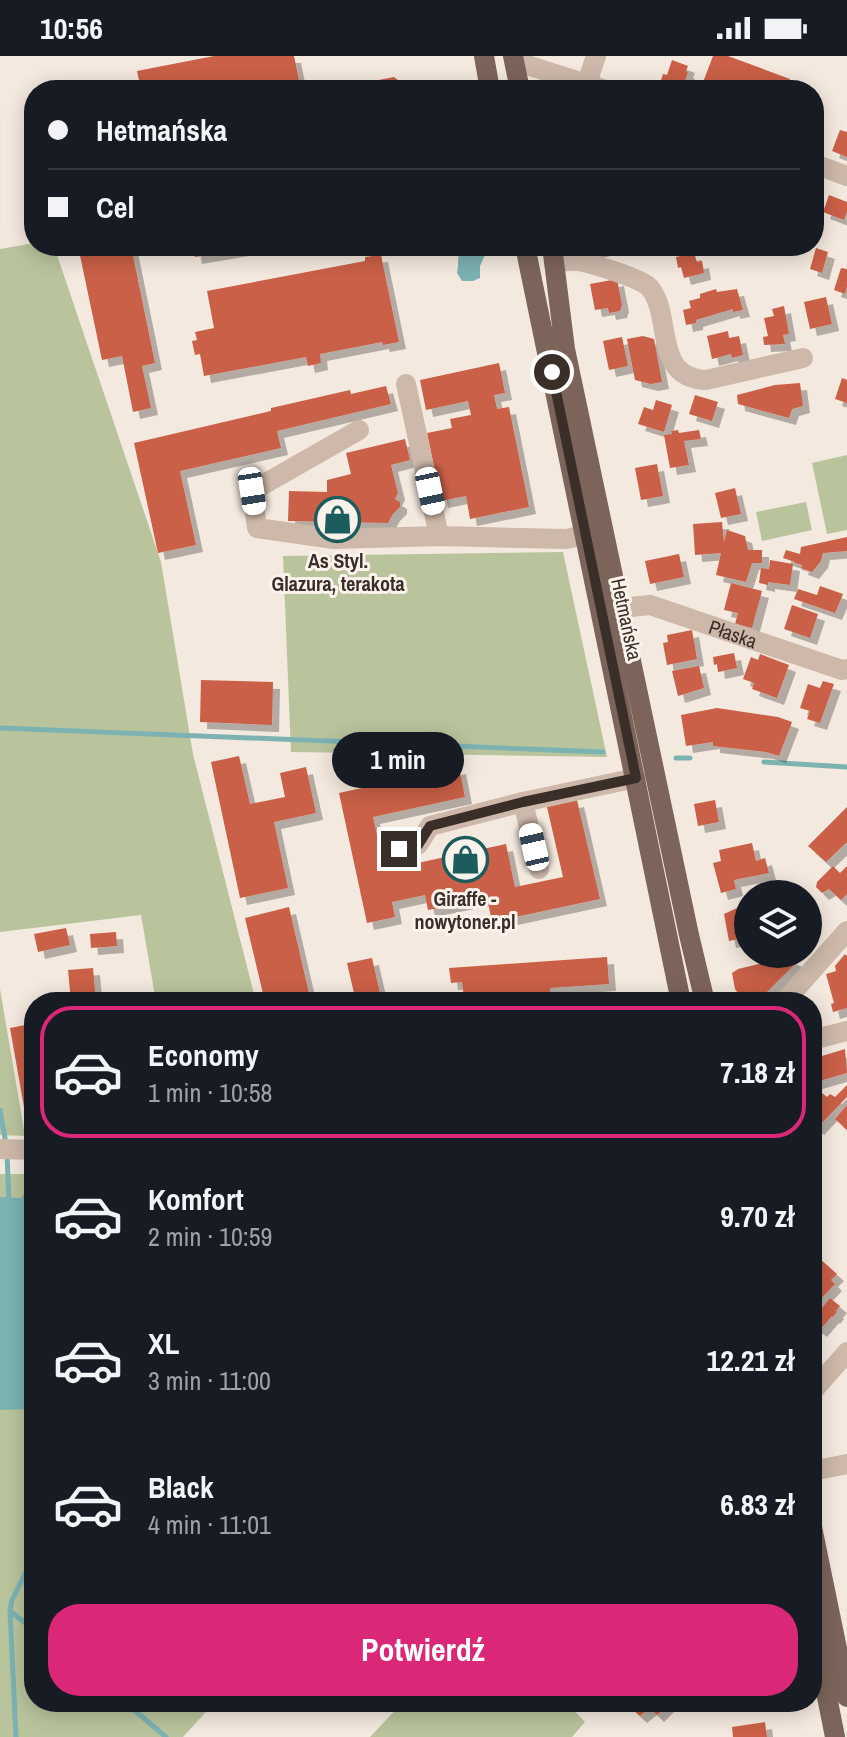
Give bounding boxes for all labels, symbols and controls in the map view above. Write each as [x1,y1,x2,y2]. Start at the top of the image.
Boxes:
text: 10:56 [40,8,103,48]
text: Hetmańska [96,110,227,150]
text: Cel [96,187,134,227]
route start [534,354,570,390]
car [236,465,268,517]
car [413,465,447,517]
shop icon: As Styl. Glazura, terakota [314,496,362,544]
place label: As Styl. Glazura, terakota [271,547,405,597]
street label: Hetmańska [605,576,649,662]
street label: Płaska [706,612,761,654]
callout: 1 min [333,733,465,789]
text: 1 min [370,742,426,777]
car [517,821,551,873]
route end [381,831,417,867]
shop icon: Giraffe - nowytoner.pl [441,835,489,883]
map controls [734,880,822,968]
button: layers [734,880,822,968]
place label: Giraffe - nowytoner.pl [414,885,516,935]
text: Economy [148,1035,259,1075]
icon: car [52,1036,124,1108]
text: 7.18 zł [720,1052,794,1092]
text: 1 min · 10:58 [148,1075,272,1110]
text: Komfort [148,1179,244,1219]
icon: car [52,1180,124,1252]
text: 9.70 zł [720,1196,794,1236]
text: 2 min · 10:59 [148,1219,272,1254]
text: XL [148,1323,179,1363]
icon: car [52,1324,124,1396]
text: 12.21 zł [706,1340,794,1380]
text: 3 min · 11:00 [148,1363,271,1398]
text: Black [148,1467,214,1507]
icon: car [52,1468,124,1540]
text: 6.83 zł [720,1484,794,1524]
text: 4 min · 11:01 [148,1507,271,1542]
button: Potwierdź [48,1604,798,1696]

